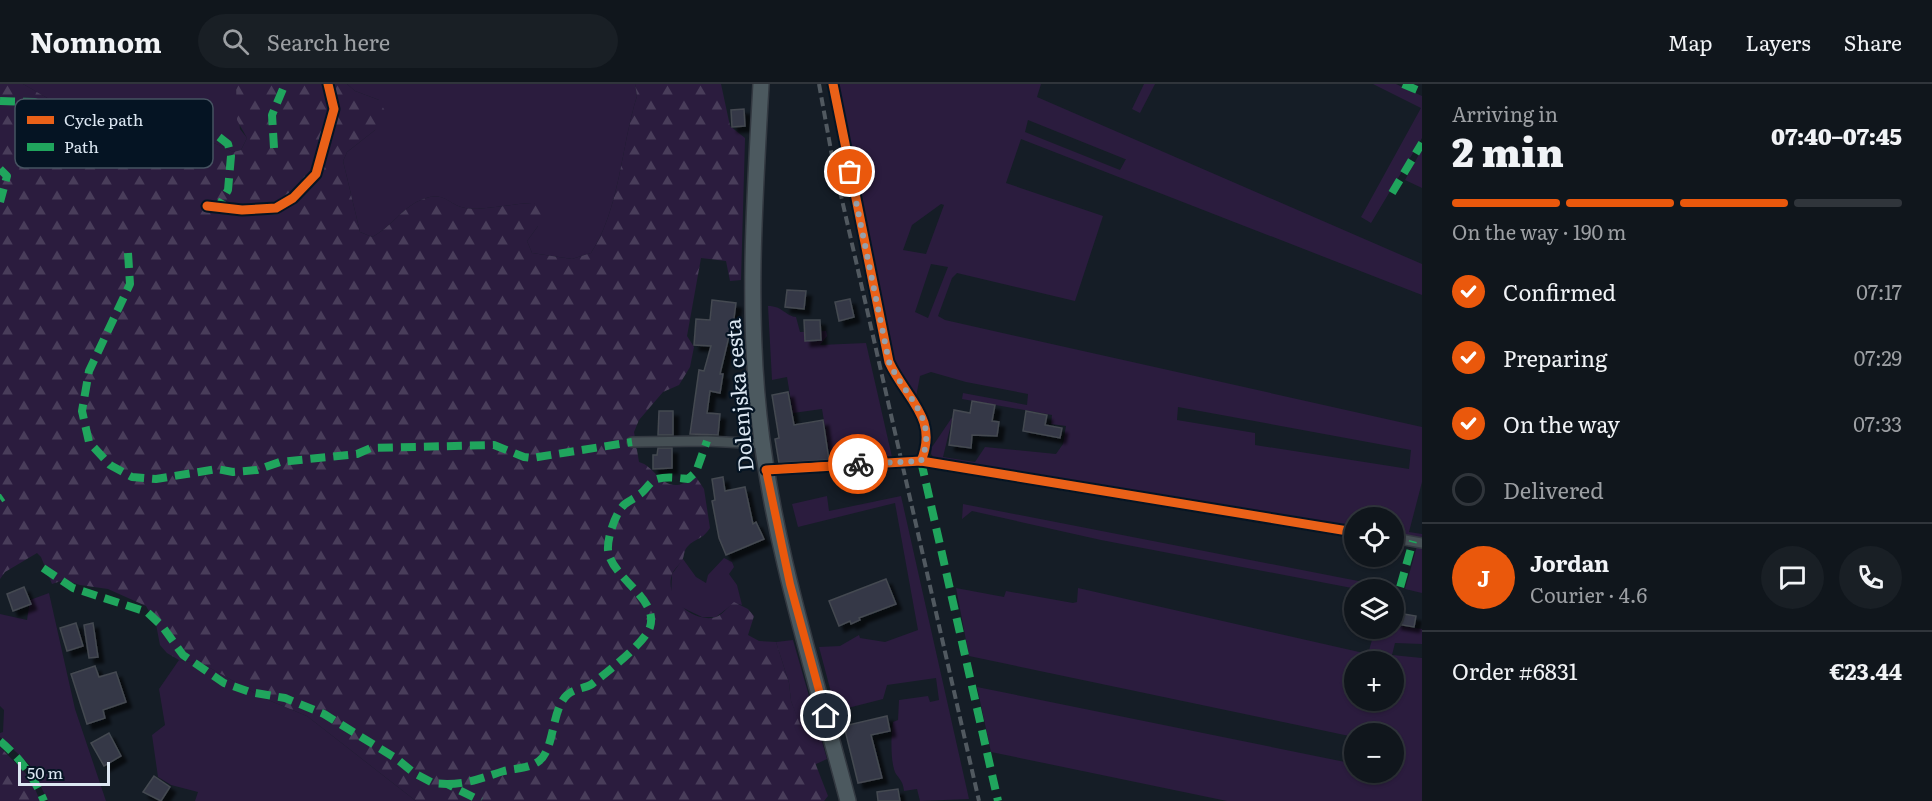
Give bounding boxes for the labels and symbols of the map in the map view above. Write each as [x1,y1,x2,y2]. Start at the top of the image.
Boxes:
legend [15,99,213,168]
text: Cycle path [64,107,144,131]
text: Path [64,134,99,158]
pin [824,146,875,197]
street label: Dolenjska cesta [715,317,760,473]
courier [828,434,888,494]
pin [800,690,851,741]
scale bar [18,759,110,786]

